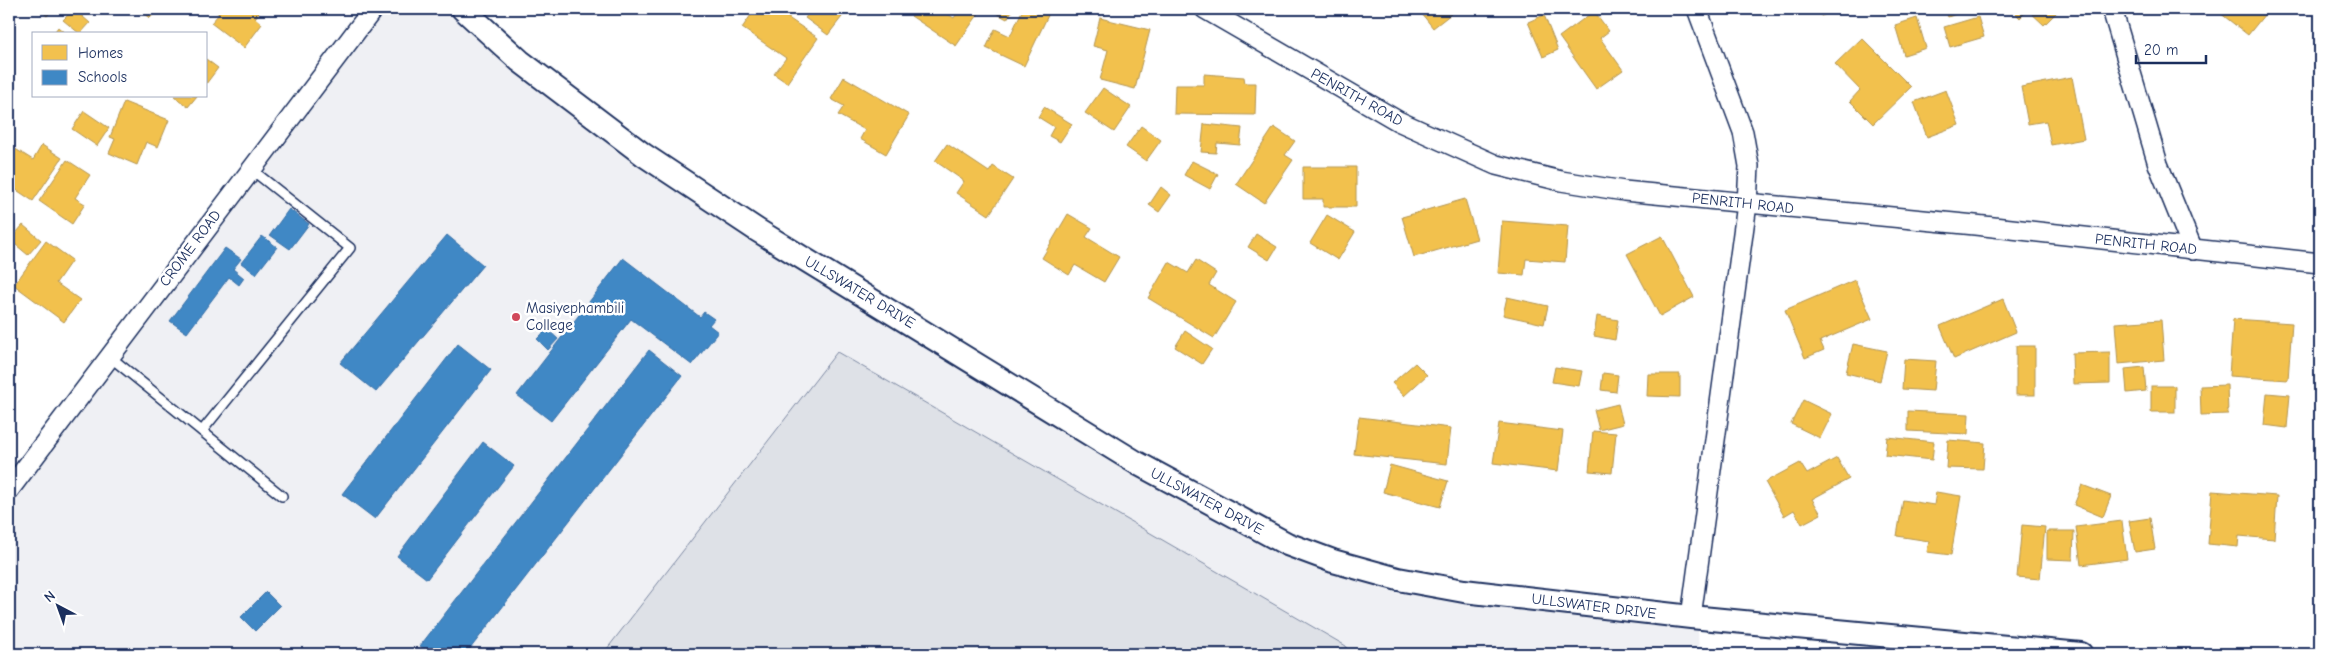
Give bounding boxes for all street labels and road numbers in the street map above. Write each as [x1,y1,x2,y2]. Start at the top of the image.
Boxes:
street label: PENRITH ROAD [1308,64,1406,130]
street label: PENRITH ROAD [1691,189,1795,217]
street label: CROME ROAD [155,206,225,290]
street label: PENRITH ROAD [2094,230,2198,258]
street label: ULLSWATER DRIVE [802,252,918,332]
street label: ULLSWATER DRIVE [1147,464,1267,538]
street label: ULLSWATER DRIVE [1531,589,1657,623]

